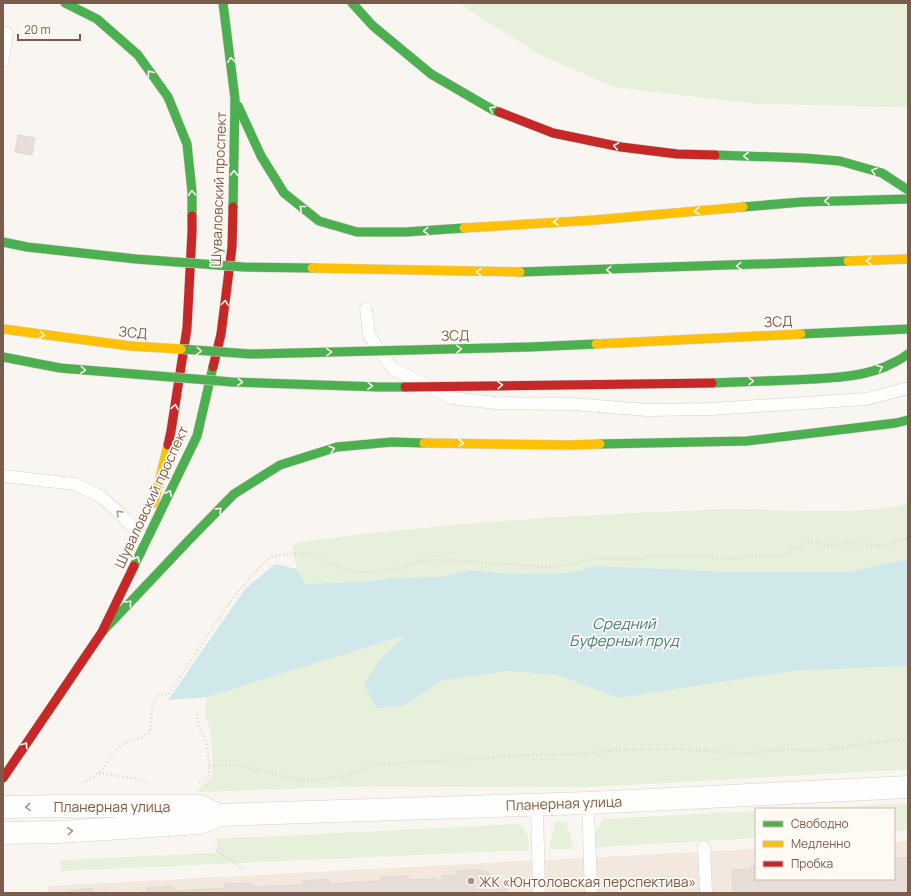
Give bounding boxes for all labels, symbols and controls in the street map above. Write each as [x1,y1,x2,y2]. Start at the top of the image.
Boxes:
scale bar [18,16,80,42]
text: 20 m [24,21,51,38]
one-way arrow [226,57,235,63]
one-way arrow [148,70,155,77]
one-way arrow [489,106,496,114]
street label: Шуваловский проспект [206,111,230,267]
one-way arrow [613,143,619,151]
one-way arrow [743,152,749,160]
one-way arrow [871,167,878,176]
one-way arrow [230,170,238,176]
one-way arrow [187,190,196,196]
one-way arrow [824,197,830,205]
one-way arrow [300,205,307,212]
one-way arrow [694,206,700,215]
one-way arrow [553,218,559,227]
one-way arrow [423,226,429,235]
one-way arrow [866,256,872,265]
one-way arrow [736,261,742,270]
one-way arrow [606,265,612,274]
one-way arrow [476,267,482,276]
one-way arrow [220,300,229,306]
street label: ЗСД [763,311,793,331]
street label: ЗСД [118,321,148,343]
street label: ЗСД [441,325,469,345]
one-way arrow [39,330,45,339]
one-way arrow [456,345,462,353]
one-way arrow [196,346,202,355]
one-way arrow [326,348,332,356]
one-way arrow [80,365,86,374]
one-way arrow [875,365,883,373]
one-way arrow [748,377,754,385]
one-way arrow [237,378,243,387]
one-way arrow [497,381,503,389]
one-way arrow [367,382,373,391]
one-way arrow [170,404,178,410]
street label: Шуваловский проспект [110,423,192,571]
one-way arrow [458,439,464,447]
one-way arrow [328,445,335,454]
one-way arrow [164,490,172,497]
one-way arrow [214,507,222,514]
one-way arrow [116,510,124,518]
one-way arrow [132,555,140,563]
one-way arrow [124,601,131,608]
water label: Средний Буферный пруд [569,613,680,651]
one-way arrow [20,743,27,750]
street label: Планерная улица [506,791,622,815]
street label: Планерная улица [54,797,170,816]
one-way arrow [25,803,31,811]
legend [755,808,895,880]
text: Свободно [791,815,849,832]
one-way arrow [67,827,73,835]
text: Медленно [791,835,851,852]
text: Пробка [791,855,833,872]
place label: ЖК «Юнтоловская перспектива» [479,872,696,891]
marker: ЖК «Юнтоловская перспектива» [466,876,476,886]

